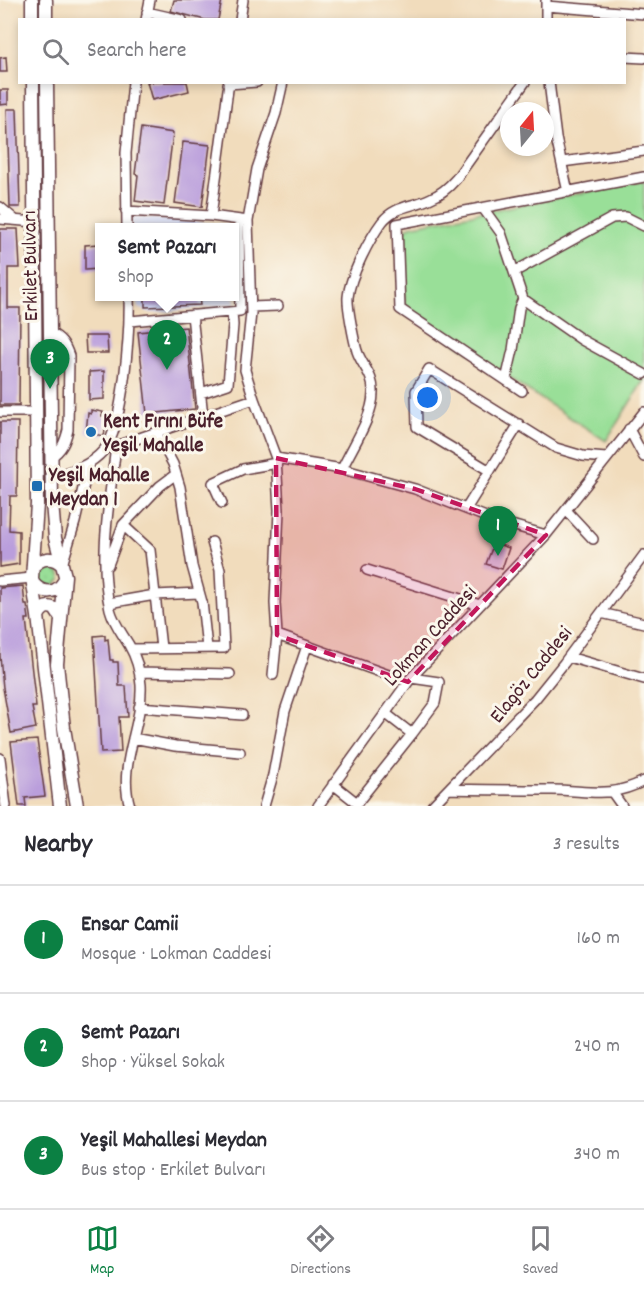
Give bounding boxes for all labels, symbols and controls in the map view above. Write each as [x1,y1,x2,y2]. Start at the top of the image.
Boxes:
search box [18,18,626,84]
icon: search [39,35,72,68]
text: Search here [87,36,186,67]
north arrow [500,102,554,156]
street label: Erkilet Bulvarı [16,210,48,322]
popup [95,223,239,301]
text: Semt Pazarı [118,233,216,264]
text: Shop [118,264,154,292]
pin: 2 [148,320,186,370]
pin: 3 [31,340,70,389]
your location [413,383,442,412]
place label: Kent Fırını Büfe Yeşil Mahalle [102,408,223,462]
marker: Kent Fırını Büfe Yeşil Mahalle [84,425,98,439]
place label: Yeşil Mahalle Meydan 1 [48,462,150,516]
marker: Yeşil Mahalle Meydan 1 [30,479,44,493]
pin: 1 [478,506,518,556]
street label: Lokman Caddesi [378,580,485,694]
street label: Elagöz Caddesi [484,621,581,731]
text: Nearby [24,827,92,864]
text: 3 results [553,831,620,859]
text: Ensar Camii [81,910,178,941]
text: 1 [41,925,46,953]
text: 160 m [577,925,620,953]
text: Mosque · Lokman Caddesi [81,941,271,969]
text: Semt Pazarı [81,1018,180,1049]
text: 2 [39,1033,48,1061]
text: 240 m [574,1033,620,1061]
text: Shop · Yüksel Sokak [81,1049,225,1077]
text: Yeşil Mahallesi Meydan [81,1126,267,1157]
text: 3 [39,1141,48,1169]
text: 340 m [574,1141,620,1169]
text: Bus stop · Erkilet Bulvarı [81,1157,265,1185]
tab: Map [86,1222,119,1281]
tab: Directions [290,1222,351,1281]
tab: Saved [522,1222,558,1281]

